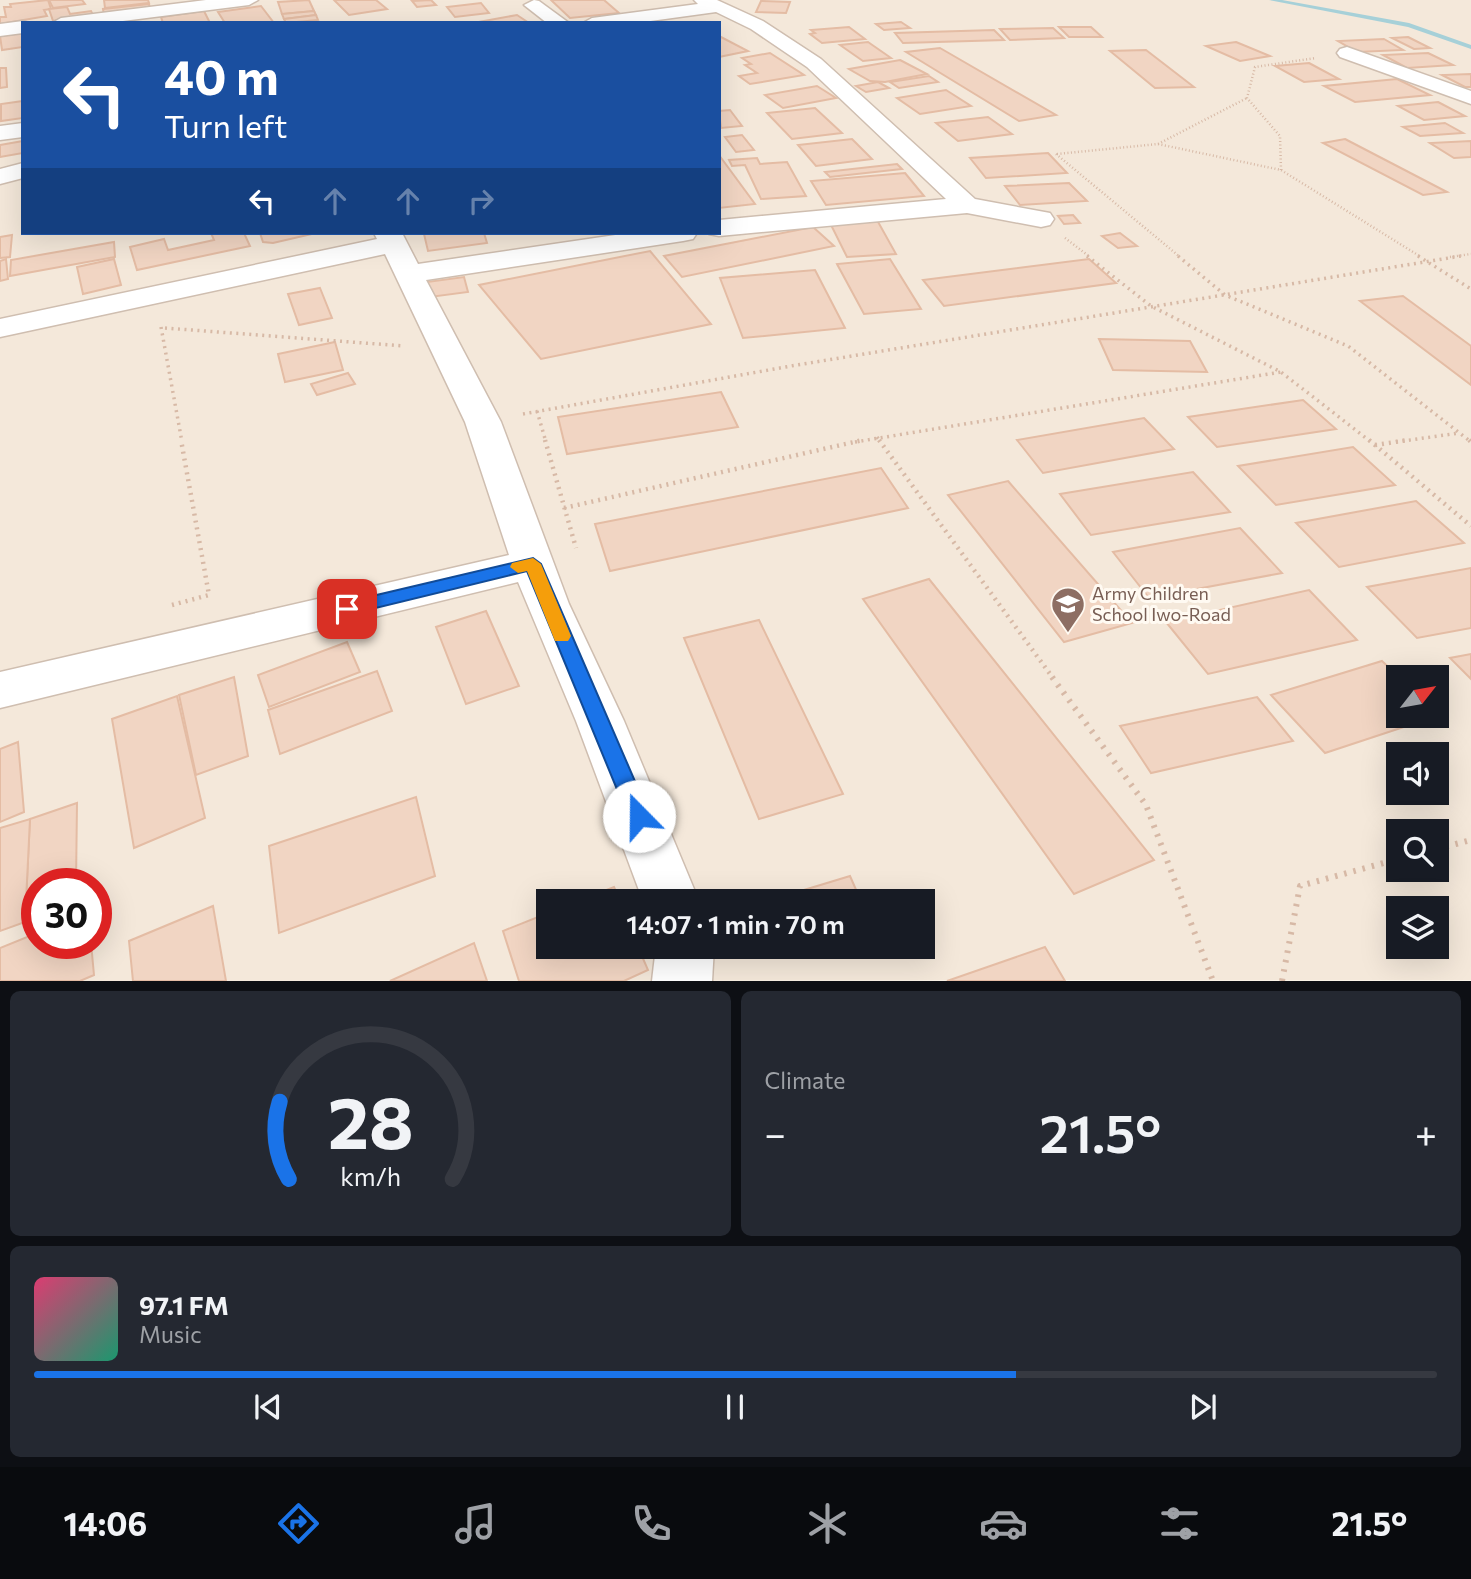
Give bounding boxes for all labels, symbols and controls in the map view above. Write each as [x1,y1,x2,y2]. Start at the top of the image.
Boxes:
text: 40 m [164,45,279,105]
icon: left [49,49,140,140]
text: Turn left [164,105,288,145]
icon: left [243,182,281,220]
icon: ahead [316,182,354,220]
icon: ahead [389,182,427,220]
icon: right [462,182,500,220]
pin [317,579,377,639]
place label: Army Children School Iwo-Road [1092,582,1231,625]
school or university icon: Army Children School Iwo-Road [1049,585,1087,634]
icon: arrive [328,590,366,628]
north arrow [1386,665,1449,728]
map controls [1386,665,1449,959]
button: sound [1386,742,1449,805]
position arrow [602,779,676,853]
button: search [1386,819,1449,882]
speed limit sign: 30 [21,868,112,959]
button: layers [1386,896,1449,959]
text: 14:07 · 1 min · 70 m [626,908,845,939]
text: Climate [765,1066,846,1094]
text: 28 [327,1076,413,1165]
text: 21.5° [1040,1100,1161,1164]
text: − [765,1109,786,1156]
text: + [1415,1109,1437,1156]
text: km/h [340,1161,401,1191]
text: 97.1 FM [139,1289,229,1320]
text: Music [139,1320,202,1348]
icon: previous [249,1388,287,1426]
icon: pause [716,1388,754,1426]
icon: next [1184,1388,1222,1426]
icon: directions [274,1499,323,1548]
icon: music [451,1499,500,1548]
icon: phone [627,1499,676,1548]
icon: climate [803,1499,852,1548]
icon: car [979,1499,1028,1548]
icon: filters [1155,1499,1204,1548]
text: 14:06 [64,1503,147,1543]
text: 21.5° [1331,1503,1407,1543]

